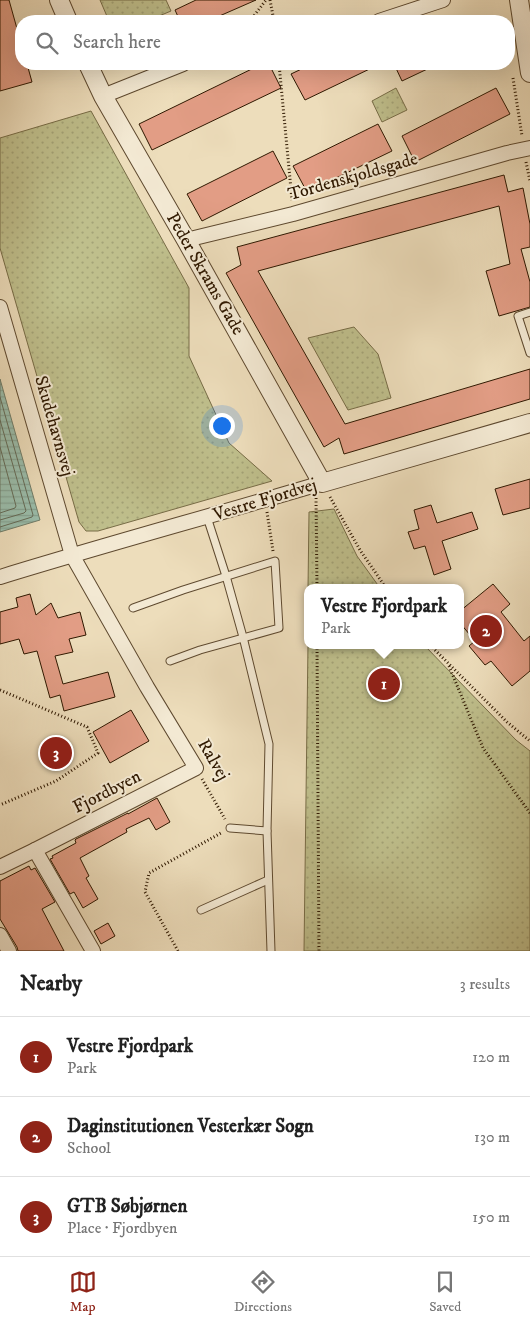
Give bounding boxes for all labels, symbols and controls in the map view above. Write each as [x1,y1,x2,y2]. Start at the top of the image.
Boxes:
search box [15,15,515,70]
icon: search [33,29,61,57]
text: Search here [73,31,161,54]
street label: Tordenskjoldsgade [286,148,420,206]
street label: Peder Skrams Gade [161,209,249,339]
street label: Skudehavnsvej [29,373,79,479]
your location [209,413,235,439]
street label: Vestre Fjordvej [210,474,319,526]
popup [304,584,464,649]
text: Vestre Fjordpark [321,595,447,618]
pin: 2 [470,612,502,650]
text: Park [321,618,351,638]
pin: 1 [368,665,400,703]
pin: 3 [40,734,72,772]
street label: Ralvej [192,735,234,785]
street label: Fjordbyen [69,765,145,818]
text: Nearby [20,971,82,997]
text: 3 results [460,974,510,994]
text: Vestre Fjordpark [67,1035,193,1058]
text: 1 [33,1047,39,1067]
text: 120 m [472,1047,510,1067]
text: Park [67,1058,97,1078]
text: Daginstitutionen Vesterkær Sogn [67,1115,314,1138]
text: 2 [32,1127,40,1147]
text: 130 m [474,1127,510,1147]
text: School [67,1138,111,1158]
text: GTB Søbjørnen [67,1195,187,1218]
text: 3 [33,1207,39,1227]
text: 150 m [472,1207,510,1227]
text: Place · Fjordbyen [67,1218,177,1238]
tab: Map [69,1268,97,1316]
tab: Directions [234,1268,292,1316]
tab: Saved [429,1268,461,1316]

